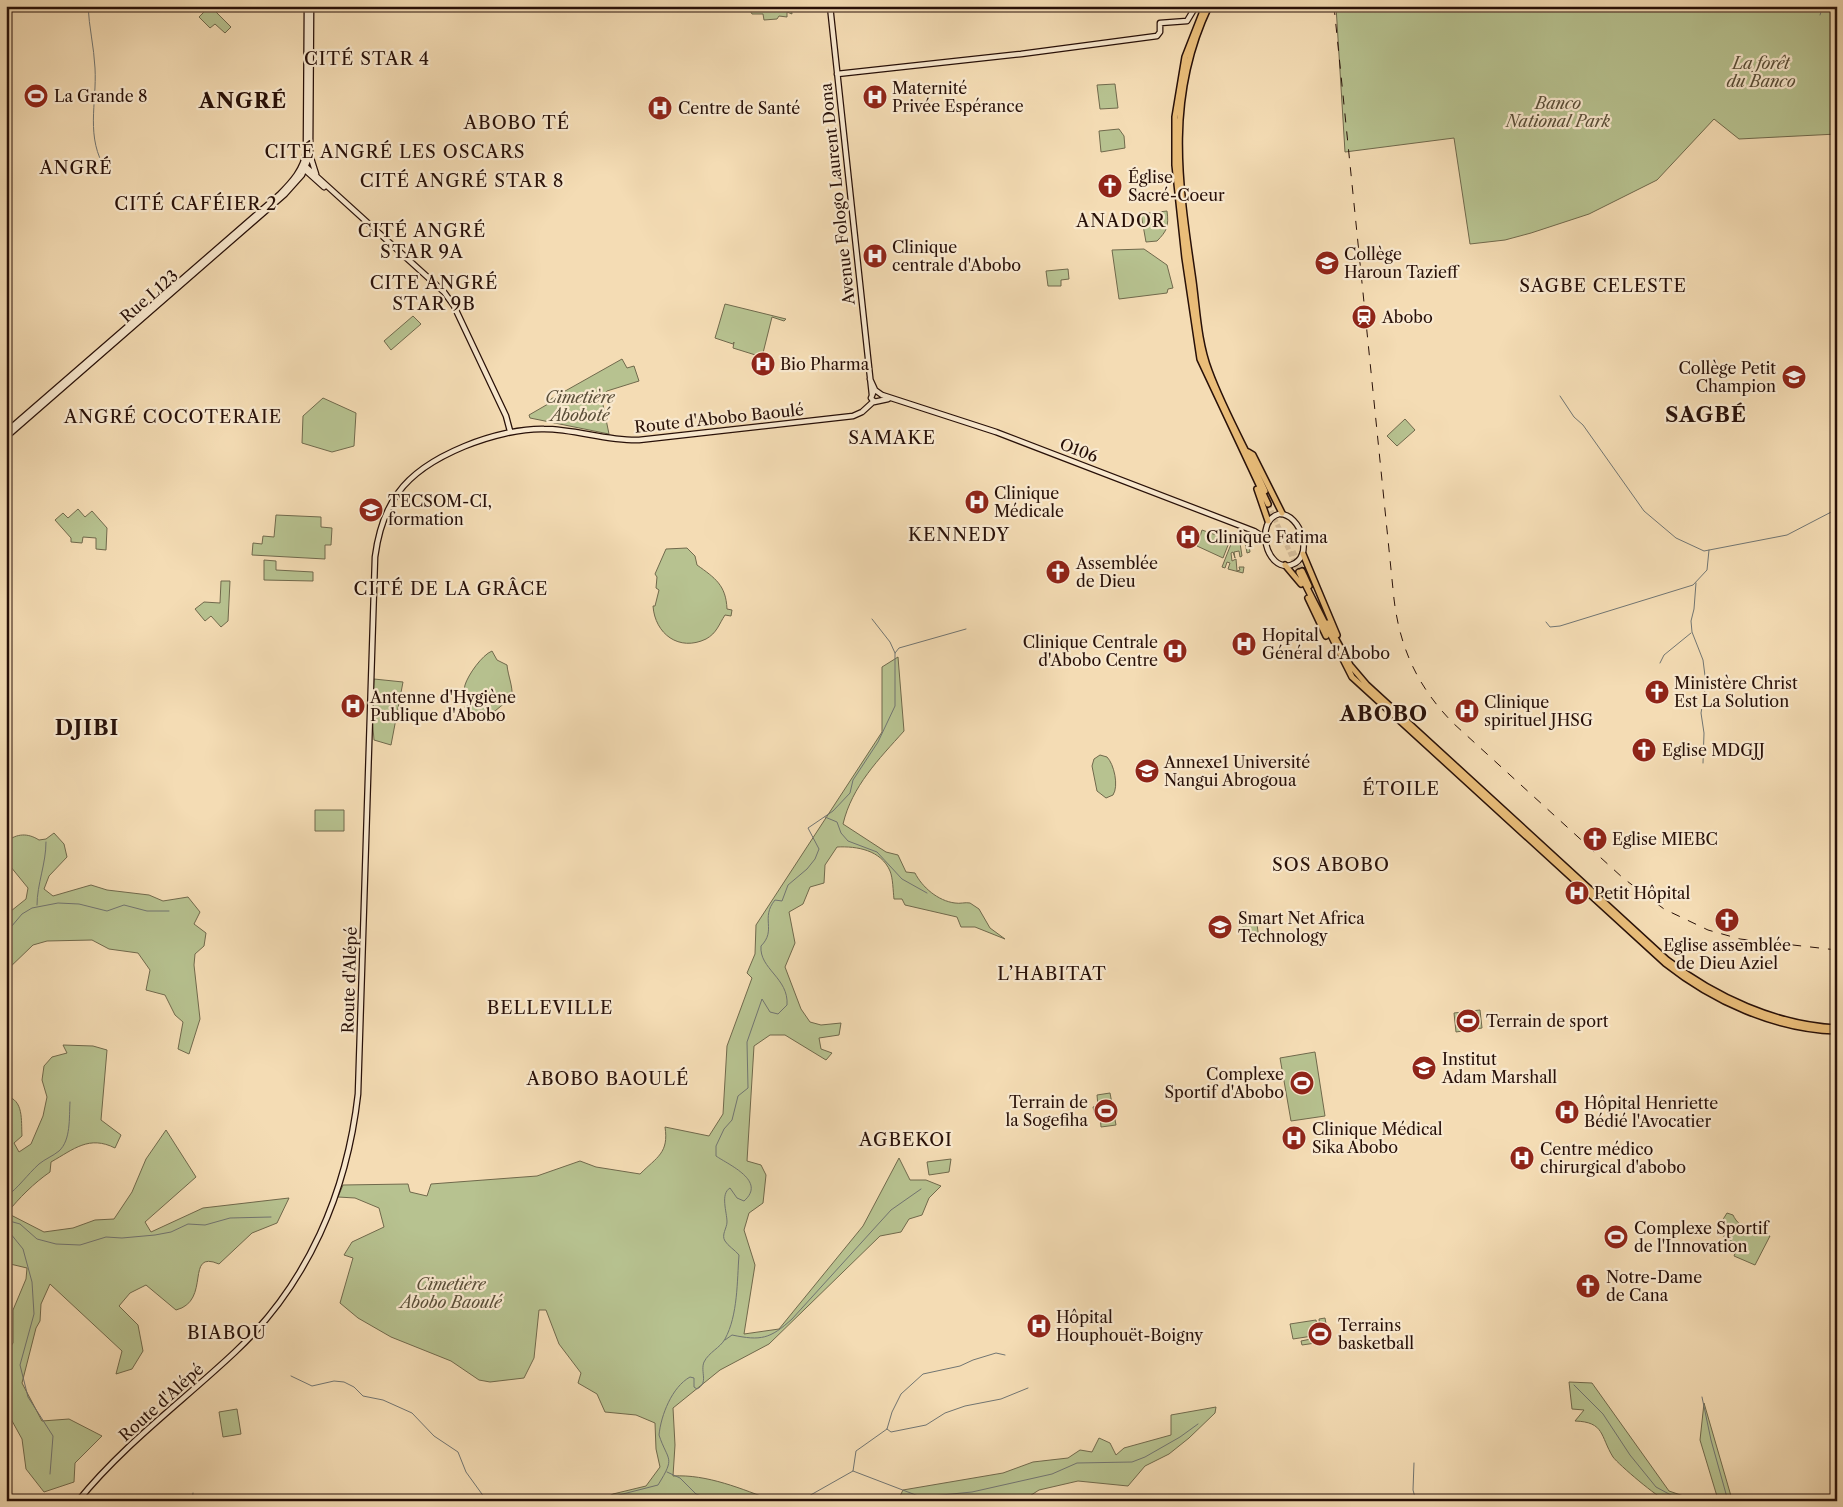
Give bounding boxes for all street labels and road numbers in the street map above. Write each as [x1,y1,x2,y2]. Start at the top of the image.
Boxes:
street label: Avenue Fologo Laurent Dona [815,81,859,307]
street label: Rue L123 [116,265,182,327]
street label: Route d'Abobo Baoulé [633,399,805,437]
street label: O106 [1057,434,1101,466]
street label: Route d'Alépé [337,926,361,1034]
street label: Route d'Alépé [115,1359,207,1445]

